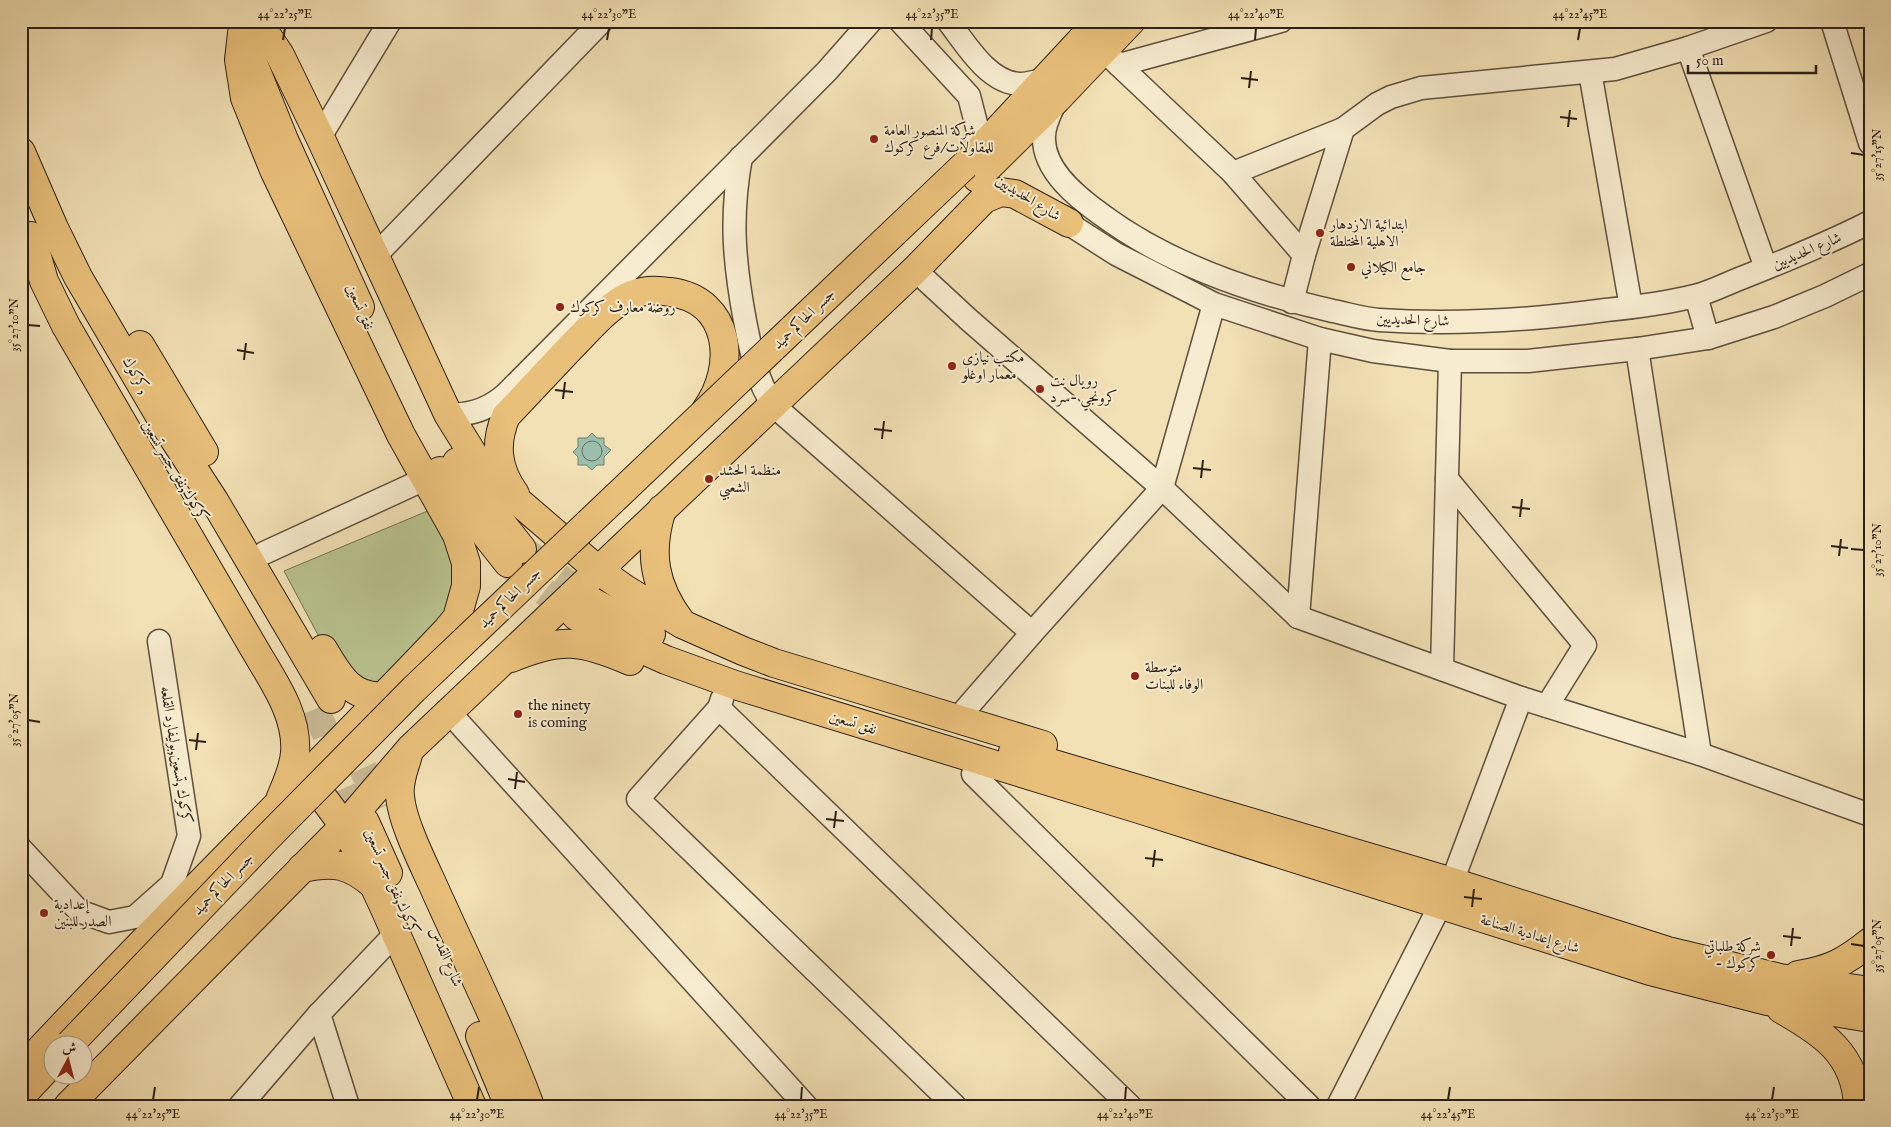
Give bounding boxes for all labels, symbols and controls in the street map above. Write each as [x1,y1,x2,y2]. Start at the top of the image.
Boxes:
text: 44°22'25"E [258,7,312,22]
text: 44°22'30"E [582,7,636,22]
text: 44°22'35"E [905,7,959,22]
text: 44°22'40"E [1228,7,1284,22]
text: 44°22'45"E [1553,7,1607,22]
scale bar [1688,42,1816,74]
text: 50 m [1696,51,1724,70]
place label: شركة المنصور العامة للمقاولات/فرع كركوك [884,121,994,160]
text: 35°27'15"N [1870,128,1885,181]
marker: شركة المنصور العامة للمقاولات/فرع كركوك [868,133,880,145]
street label: شارع الحديديين [990,171,1064,228]
place label: ابتدائية الازدهار الاهلية المختلطة [1328,215,1408,251]
marker: ابتدائية الازدهار الاهلية المختلطة [1314,227,1326,239]
street label: شارع الحديديين [1770,228,1846,277]
place label: جامع الكيلاني [1361,258,1426,281]
marker: جامع الكيلاني [1345,261,1357,273]
street label: نفق تسعين [341,281,379,333]
street label: جسر الحاكم حميد [769,284,841,356]
text: 35°27'10"N [7,298,22,352]
place label: روضة معارف كركوك [570,298,676,317]
marker: روضة معارف كركوك [554,301,566,313]
street label: شارع الحديديين [1376,309,1450,334]
place label: مكتب نيازي معمار اوغلو [960,348,1024,384]
street label: كركوك, [118,353,154,397]
marker: مكتب نيازي معمار اوغلو [946,360,958,372]
place label: رويال نت كرونجي -سرد [1050,371,1118,411]
marker: رويال نت كرونجي -سرد [1034,383,1046,395]
street label: كركوك,نفق جسر تسعين [137,417,213,525]
place label: منظمة الحشد الشعبي [719,461,781,501]
marker: منظمة الحشد الشعبي [703,473,715,485]
text: 35°27'10"N [1870,523,1885,577]
street label: جسر الحاكم حميد [475,563,547,635]
place label: متوسطة الوفاء للبنات [1145,658,1203,694]
marker: متوسطة الوفاء للبنات [1129,670,1141,682]
street label: كركوك ,تسعين,بوليفارد القلعه [156,685,196,825]
text: 35°27'05"N [7,693,22,747]
place label: the ninety is coming [528,696,591,732]
street label: نفق تسعين [827,707,879,739]
marker: the ninety is coming [512,708,524,720]
street label: كركوك,نفق جسر تسعين [360,826,424,938]
street label: جسر الحاكم حميد [188,849,260,921]
place label: إعدادية الصدر للبنين [54,895,111,931]
marker: إعدادية الصدر للبنين [38,907,50,919]
street label: شارع إعدادية الصناعة [1477,910,1582,961]
text: 35°27'05"N [1870,919,1885,973]
street label: شارع القدس [422,924,467,991]
place label: شركة طلباتي - كركوك [1704,937,1761,973]
marker: شركة طلباتي - كركوك [1765,949,1777,961]
north arrow [42,1034,92,1084]
text: ش [61,1038,78,1058]
text: 44°22'25"E [126,1107,180,1122]
text: 44°22'30"E [450,1107,504,1122]
text: 44°22'35"E [774,1107,828,1122]
text: 44°22'40"E [1097,1107,1153,1122]
text: 44°22'45"E [1421,1107,1475,1122]
text: 44°22'50"E [1745,1107,1799,1122]

